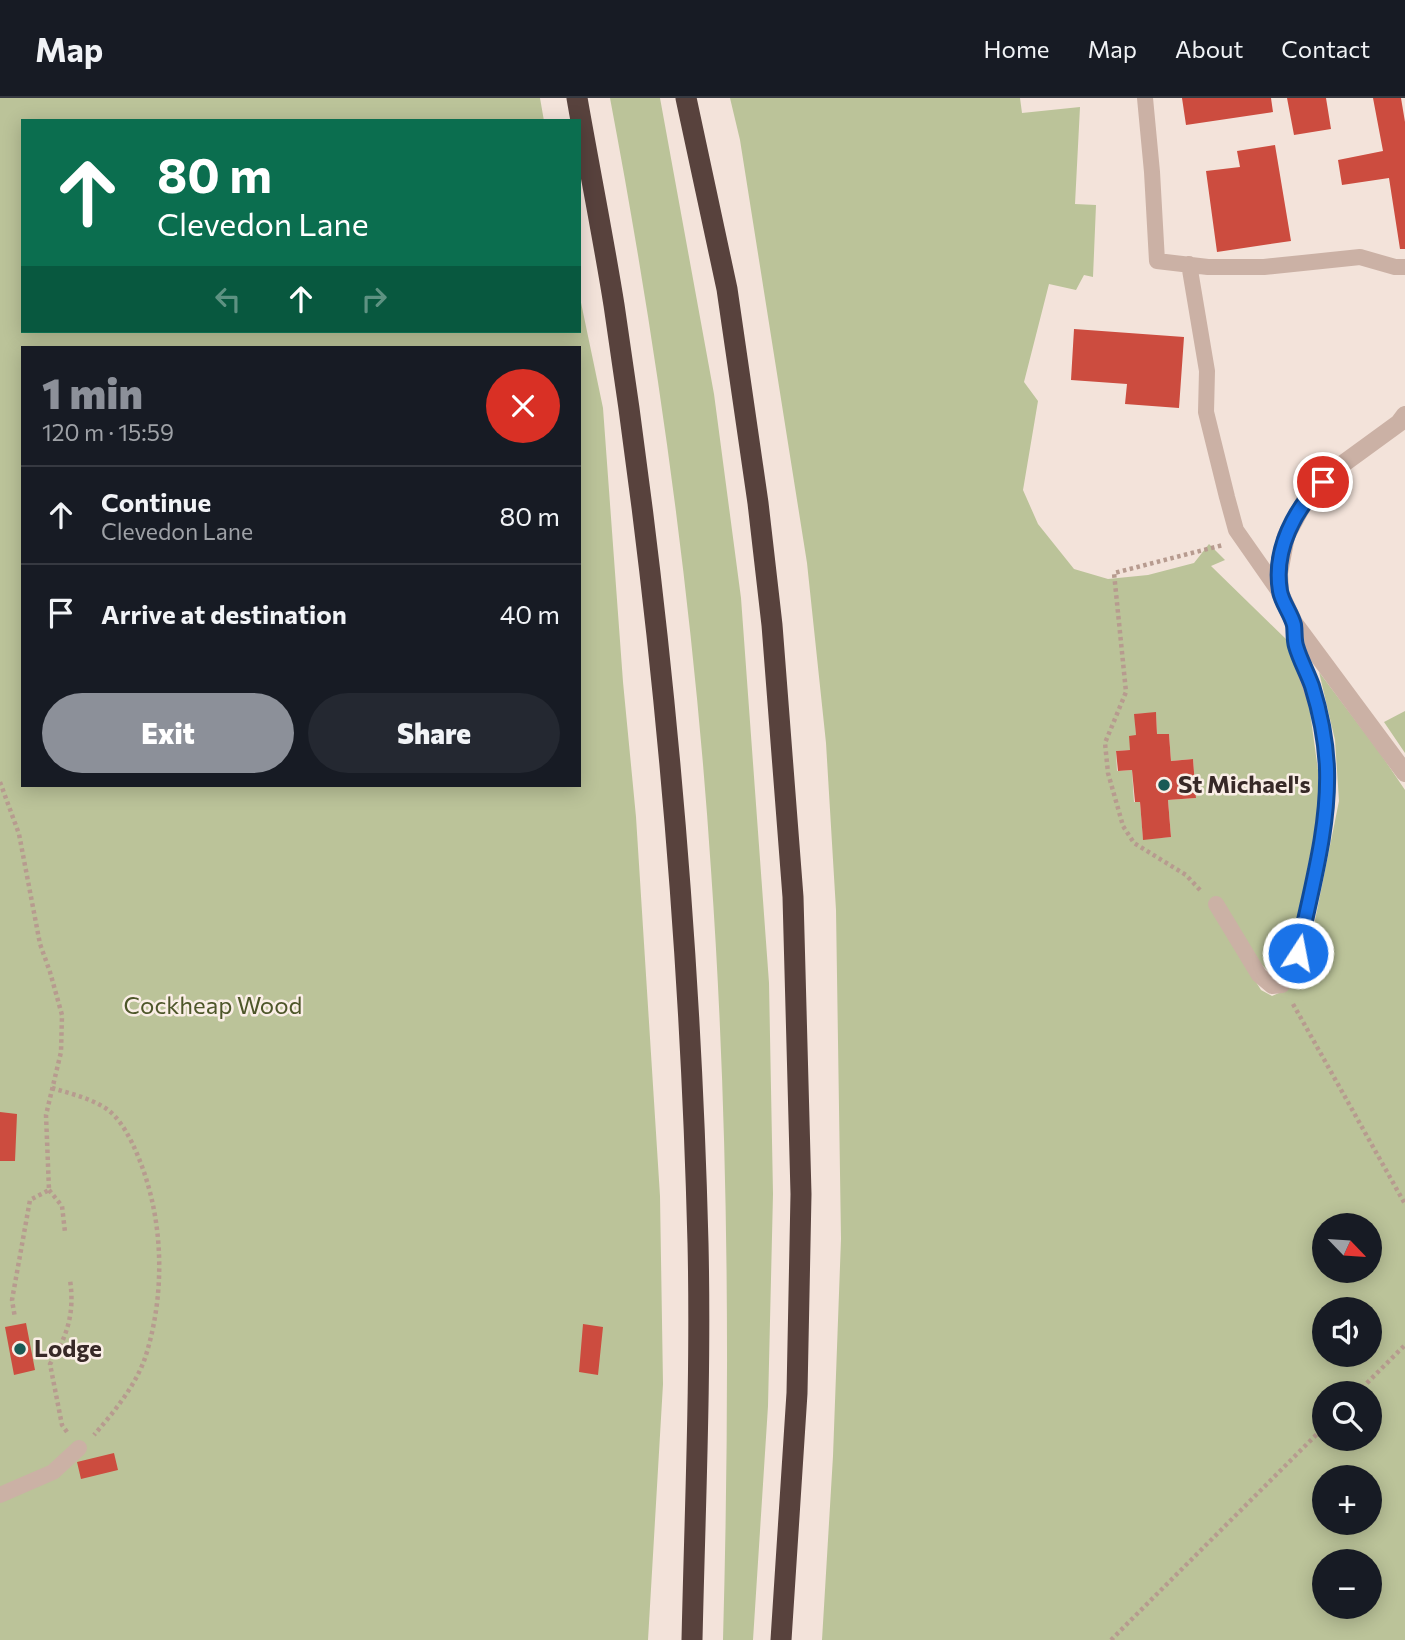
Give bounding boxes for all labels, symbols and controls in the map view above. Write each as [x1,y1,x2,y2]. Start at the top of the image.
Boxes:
text: Map [35,28,103,69]
text: Home [984,34,1050,63]
text: Map [1088,34,1137,63]
text: About [1175,34,1243,63]
text: Contact [1281,34,1370,63]
text: 80 m [157,143,272,203]
icon: ahead [42,147,133,238]
text: Clevedon Lane [157,203,369,243]
icon: left [209,280,247,318]
icon: ahead [282,280,320,318]
icon: right [355,280,393,318]
text: 1 min [42,366,143,418]
button: close [486,369,560,443]
text: 120 m · 15:59 [42,418,174,446]
pin [1293,452,1353,512]
icon: arrive [1304,463,1342,501]
text: Continue [101,486,211,517]
icon: ahead [42,496,80,534]
text: 80 m [500,500,560,531]
text: Clevedon Lane [101,517,253,545]
icon: arrive [42,594,80,632]
text: Arrive at destination [101,598,347,629]
text: 40 m [500,598,560,629]
button: Exit [42,693,294,773]
button: Share [308,693,560,773]
place label: St Michael's [1178,769,1311,798]
marker: St Michael's [1156,777,1172,793]
position arrow [1261,916,1335,990]
park label: Cockheap Wood [124,990,302,1019]
north arrow [1312,1213,1382,1283]
map controls [1312,1213,1382,1619]
button: sound [1312,1297,1382,1367]
place label: Lodge [34,1333,102,1362]
marker: Lodge [12,1341,28,1357]
button: search [1312,1381,1382,1451]
button: + [1312,1465,1382,1535]
button: − [1312,1549,1382,1619]

